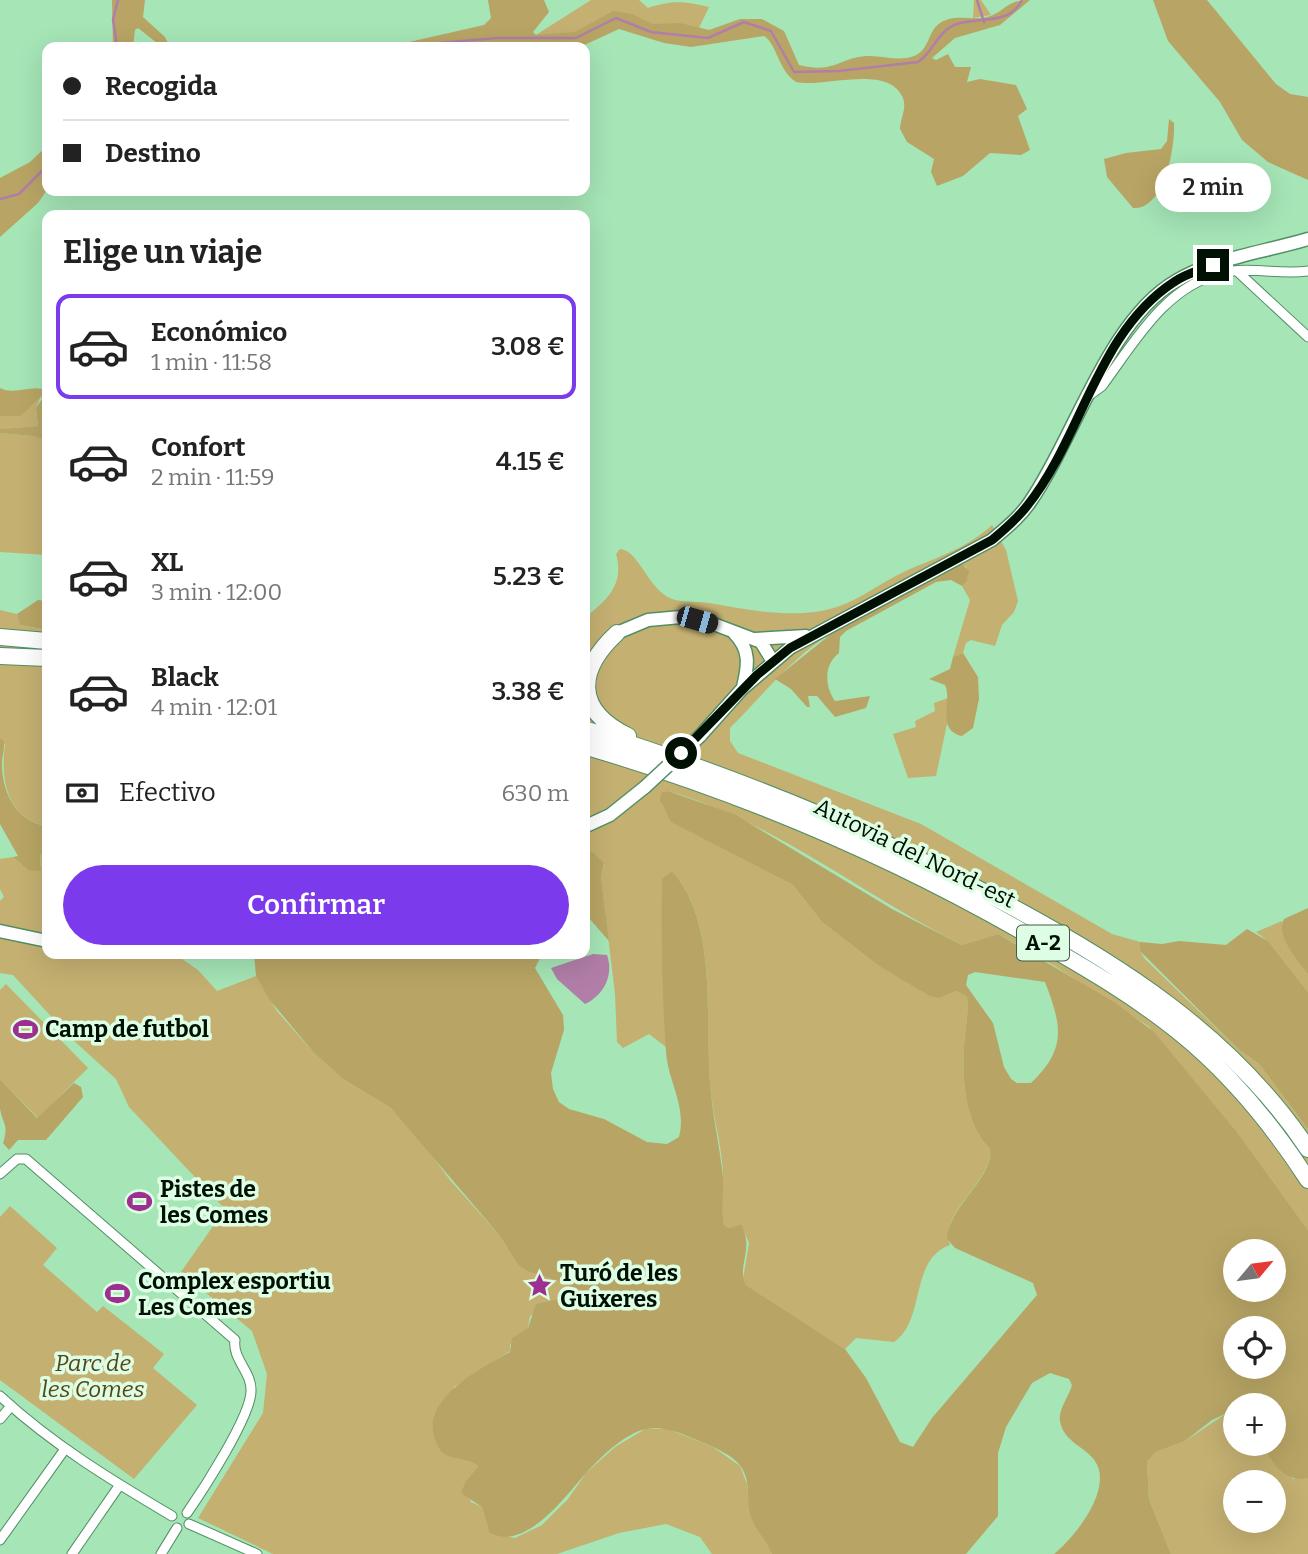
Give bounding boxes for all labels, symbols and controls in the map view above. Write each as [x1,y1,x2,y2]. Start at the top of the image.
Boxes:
text: Recogida [105,71,217,102]
text: Destino [105,138,201,169]
callout: 2 min [1155,163,1271,212]
text: 2 min [1183,173,1243,201]
text: Elige un viaje [63,233,262,271]
route end [1197,249,1229,281]
icon: car [67,315,130,378]
text: Económico [151,317,287,348]
text: 3.08 € [491,331,565,362]
text: 1 min · 11:58 [151,348,272,376]
icon: car [67,430,130,493]
text: Confort [151,432,246,463]
text: 4.15 € [496,446,565,477]
text: 2 min · 11:59 [151,463,275,491]
icon: car [67,545,130,608]
text: XL [151,547,183,578]
text: 5.23 € [493,561,565,592]
text: 3 min · 12:00 [151,578,282,606]
car [674,604,721,636]
icon: car [67,660,130,723]
text: Black [151,662,219,693]
text: 3.38 € [491,676,565,707]
text: 4 min · 12:01 [151,693,277,721]
route start [665,737,697,769]
icon: cash [63,774,101,812]
text: Efectivo [119,777,216,808]
text: 630 m [501,779,569,807]
street label: Autovia del Nord-est [810,792,1020,914]
button: Confirmar [63,865,569,945]
road number: A-2 [1017,926,1069,960]
sports icon: Camp de futbol [11,1015,39,1043]
place label: Camp de futbol [45,1015,209,1043]
place label: Pistes de les Comes [160,1175,268,1229]
sports icon: Pistes de les Comes [126,1188,154,1216]
north arrow [1223,1239,1286,1302]
map controls [1223,1239,1286,1533]
place label: Turó de les Guixeres [560,1259,678,1313]
place label: Complex esportiu Les Comes [138,1267,331,1321]
place icon: Turó de les Guixeres [526,1272,554,1300]
sports icon: Complex esportiu Les Comes [104,1280,132,1308]
button: locate [1223,1316,1286,1379]
park label: Parc de les Comes [42,1349,144,1403]
button: + [1223,1393,1286,1456]
button: − [1223,1470,1286,1533]

